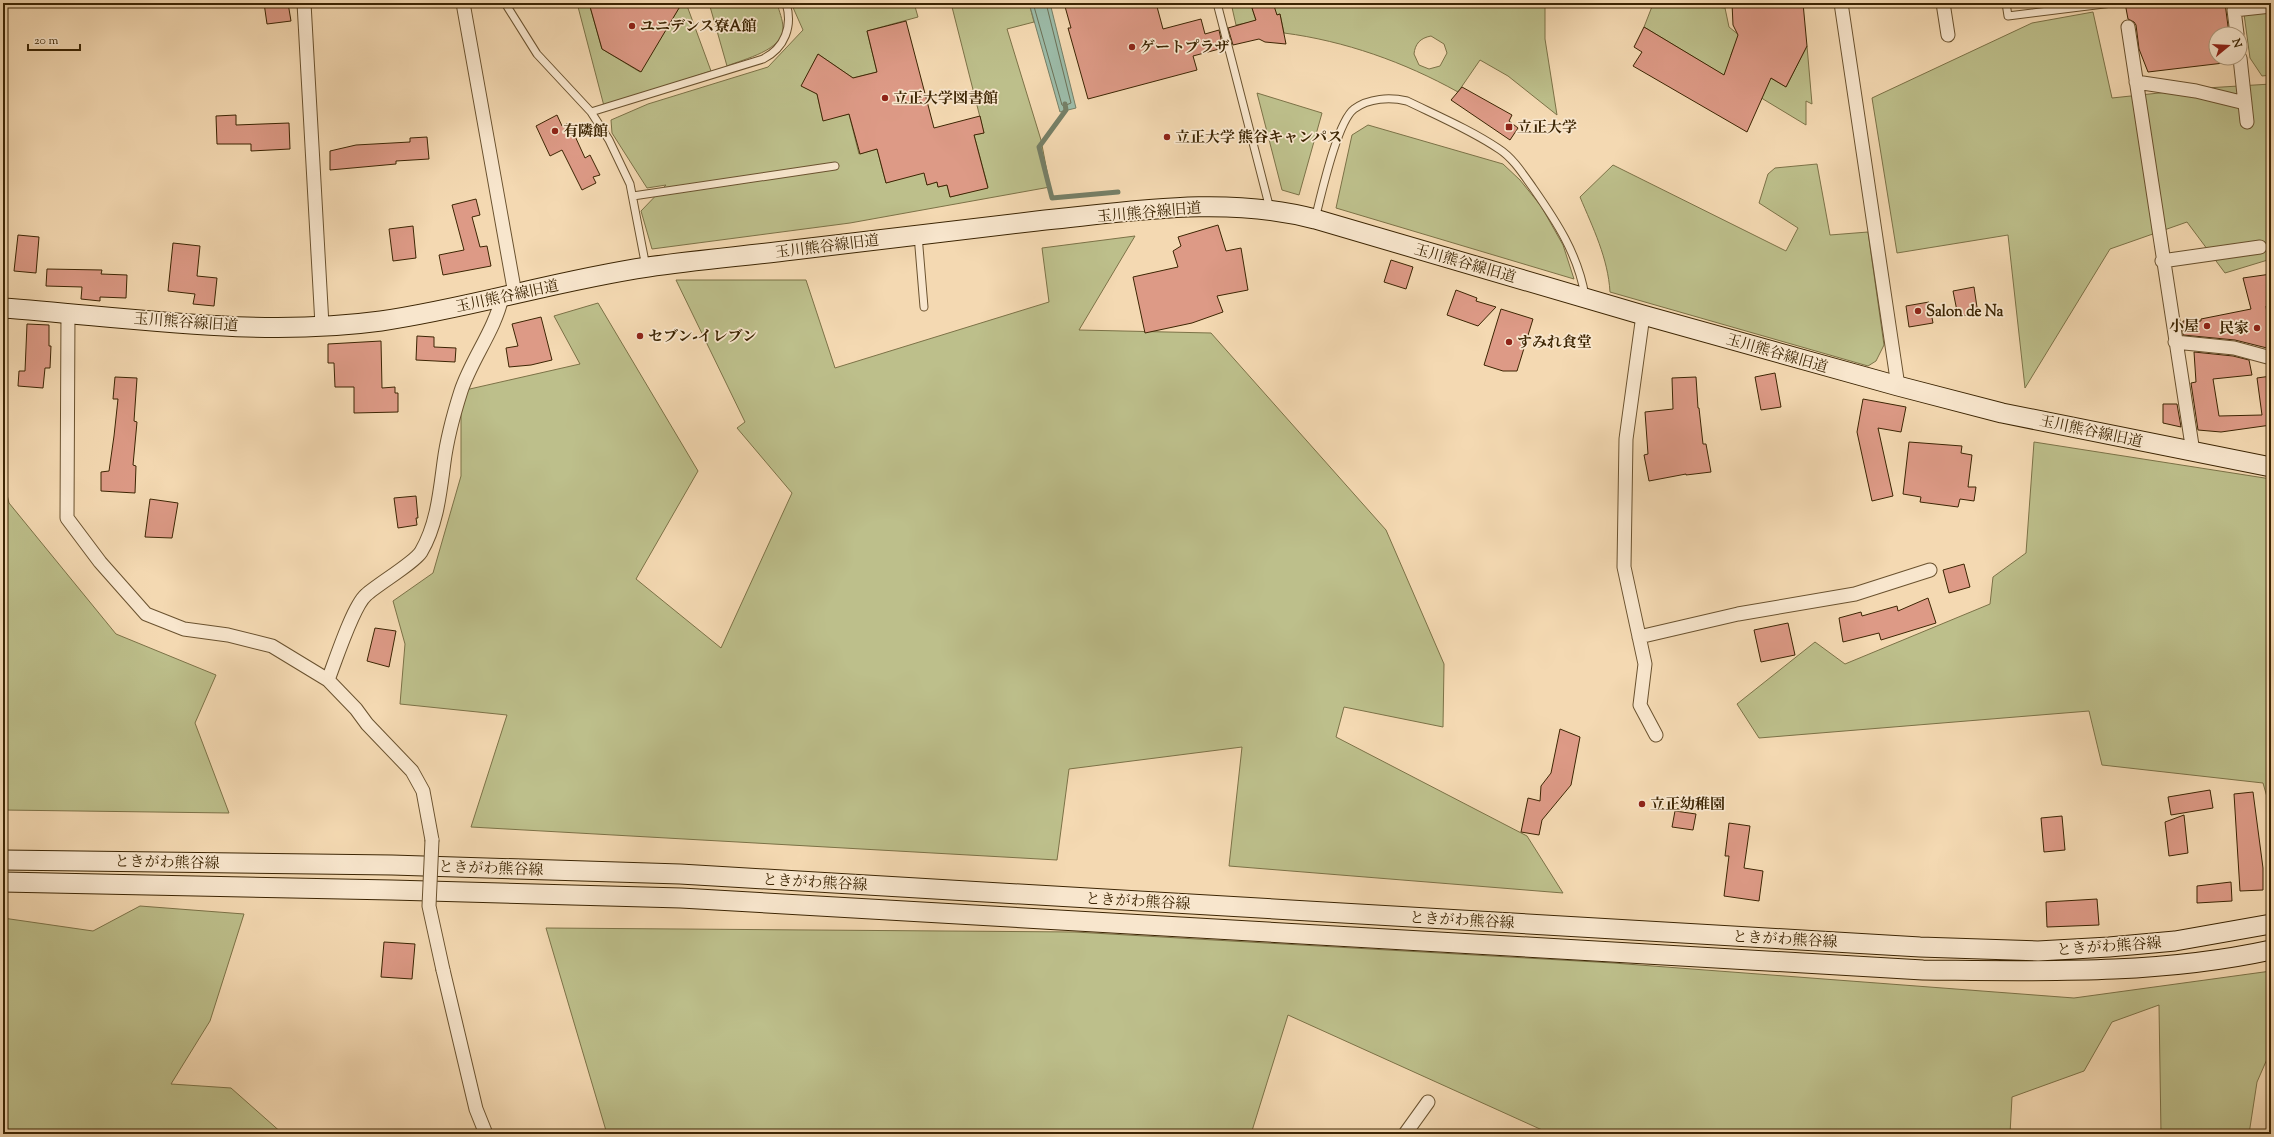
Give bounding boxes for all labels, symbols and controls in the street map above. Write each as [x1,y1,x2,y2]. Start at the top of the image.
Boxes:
place label: ユニデンス寮A館 [640,17,756,38]
marker: ユニデンス寮A館 [627,21,637,31]
scale bar [28,26,80,52]
north arrow [2208,26,2248,66]
text: 20 m [34,32,59,50]
text: N [2227,36,2246,50]
place label: ゲートプラザ [1140,38,1230,59]
marker: ゲートプラザ [1127,42,1137,52]
place label: 立正大学図書館 [893,89,998,110]
marker: 立正大学図書館 [880,93,890,103]
place label: 立正大学 [1517,118,1577,139]
place label: 有隣館 [563,122,608,143]
marker: 立正大学 [1504,122,1514,132]
marker: 有隣館 [550,126,560,136]
place label: 立正大学 熊谷キャンパス [1175,128,1342,149]
marker: 立正大学 熊谷キャンパス [1162,132,1172,142]
street label: 玉川熊谷線旧道 [1096,198,1202,229]
street label: 玉川熊谷線旧道 [774,231,881,264]
street label: 玉川熊谷線旧道 [1411,240,1518,289]
street label: 玉川熊谷線旧道 [454,276,561,319]
place label: Salon de Na [1926,302,2004,323]
marker: Salon de Na [1913,306,1923,316]
street label: 玉川熊谷線旧道 [133,309,239,338]
place label: 小屋 [2169,317,2199,338]
place label: 民家 [2219,319,2249,340]
marker: 小屋 [2202,321,2212,331]
marker: 民家 [2252,323,2262,333]
place label: セブン-イレブン [648,327,757,348]
street label: 玉川熊谷線旧道 [1723,330,1830,379]
marker: セブン-イレブン [635,331,645,341]
place label: すみれ食堂 [1517,333,1592,354]
marker: すみれ食堂 [1504,337,1514,347]
street label: 玉川熊谷線旧道 [2037,411,2144,454]
place label: 立正幼稚園 [1650,795,1725,816]
marker: 立正幼稚園 [1637,799,1647,809]
street label: ときがわ熊谷線 [114,852,220,875]
street label: ときがわ熊谷線 [438,857,544,882]
street label: ときがわ熊谷線 [762,870,868,897]
street label: ときがわ熊谷線 [1085,889,1191,916]
street label: ときがわ熊谷線 [1409,908,1515,935]
street label: ときがわ熊谷線 [1732,927,1838,954]
street label: ときがわ熊谷線 [2056,933,2162,962]

